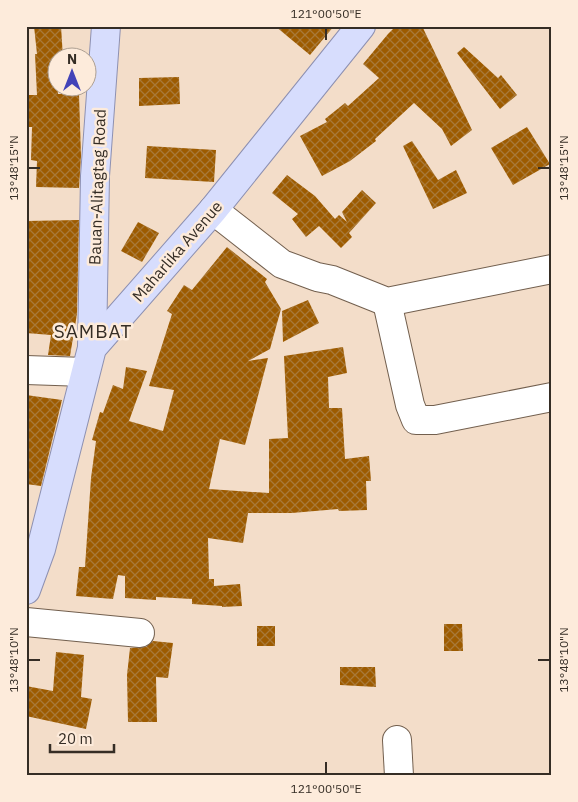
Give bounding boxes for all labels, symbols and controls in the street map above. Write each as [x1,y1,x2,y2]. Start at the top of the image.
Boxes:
text: 121°00'50"E [291,6,361,21]
north arrow [48,48,98,98]
text: N [67,50,77,68]
street label: Bauan-Alitagtag Road [84,109,110,265]
text: 13°48'15"N [6,135,21,201]
text: 13°48'15"N [556,135,571,201]
street label: Maharlika Avenue [128,196,227,306]
district label: SAMBAT [54,319,132,343]
text: 13°48'10"N [6,627,21,693]
text: 13°48'10"N [556,627,571,693]
scale bar [50,722,114,754]
text: 20 m [58,729,93,748]
text: 121°00'50"E [291,781,361,796]

